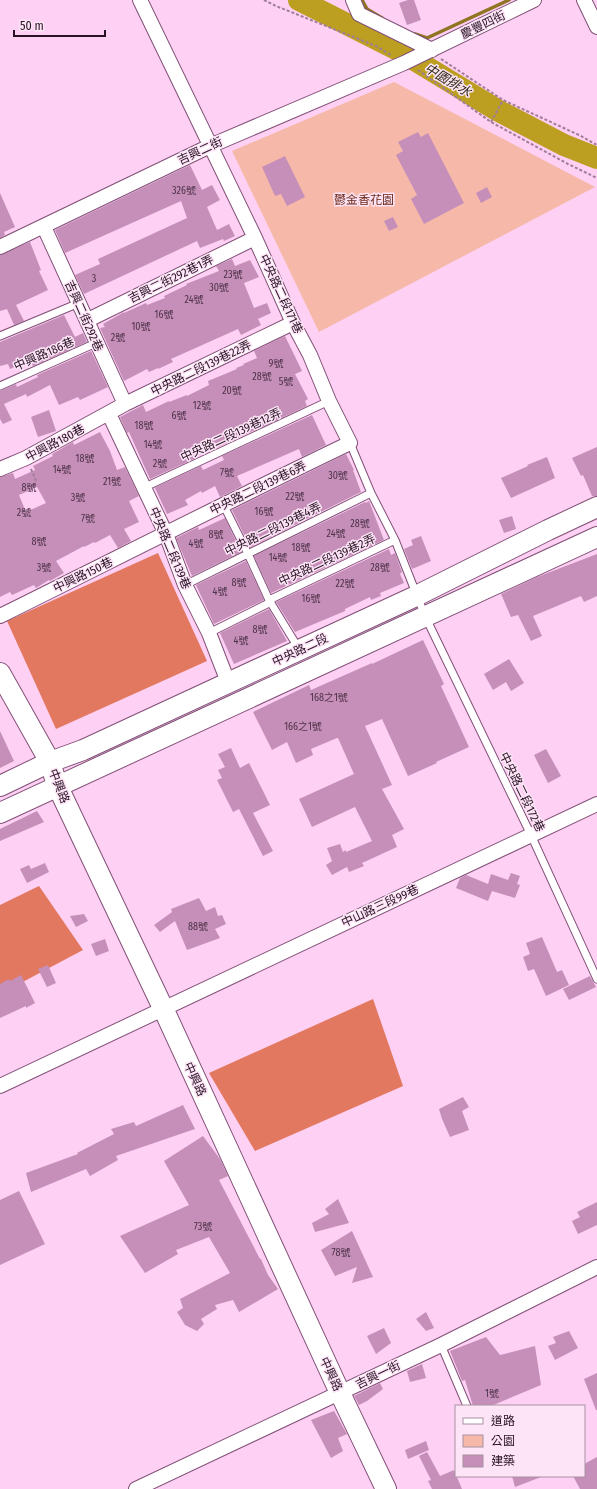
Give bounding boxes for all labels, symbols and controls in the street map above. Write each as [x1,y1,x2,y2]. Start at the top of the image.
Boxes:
street label: 慶豐四街 [458,8,508,42]
scale bar [14,12,105,38]
text: 50 m [20,19,44,33]
water label: 中園排水 [422,60,475,100]
street label: 吉興二街 [175,135,225,167]
house number: 326號 [172,185,196,197]
park label: 鬱金香花園 [334,193,394,207]
street label: 吉興二街292巷1弄 [126,252,216,306]
street label: 中央路二段171巷 [256,252,306,336]
house number: 23號 [224,269,242,281]
house number: 3 [92,273,97,285]
street label: 吉興二街292巷 [62,278,106,354]
house number: 30號 [209,282,229,294]
house number: 24號 [184,294,204,306]
house number: 16號 [155,309,173,321]
house number: 10號 [131,321,151,333]
house number: 2號 [111,332,125,344]
street label: 中興路186巷 [12,334,76,374]
street label: 中央路二段139巷22弄 [148,338,254,398]
house number: 9號 [269,358,283,370]
house number: 28號 [252,371,272,383]
house number: 5號 [279,376,293,388]
house number: 20號 [222,385,242,397]
house number: 12號 [193,400,211,412]
street label: 中央路二段139巷12弄 [178,405,284,465]
house number: 6號 [172,410,186,422]
house number: 18號 [135,420,153,432]
street label: 中興路180巷 [23,422,87,464]
house number: 14號 [144,439,162,451]
house number: 18號 [76,453,94,465]
house number: 2號 [153,458,167,470]
street label: 中央路二段139巷6弄 [207,459,309,517]
house number: 14號 [53,464,71,476]
house number: 7號 [220,467,234,479]
house number: 30號 [328,470,348,482]
house number: 21號 [103,476,121,488]
house number: 8號 [22,482,37,494]
house number: 22號 [286,491,304,503]
house number: 3號 [71,492,85,504]
street label: 中央路二段139巷4弄 [222,500,324,558]
street label: 中央路二段139巷 [146,505,194,591]
house number: 16號 [255,506,273,518]
house number: 2號 [17,507,31,519]
house number: 7號 [81,513,95,525]
house number: 28號 [350,518,370,530]
house number: 24號 [326,528,346,540]
house number: 8號 [209,529,224,541]
street label: 中央路二段139巷2弄 [276,531,378,589]
house number: 8號 [32,536,47,548]
house number: 4號 [189,538,203,550]
house number: 18號 [292,542,310,554]
house number: 14號 [269,552,287,564]
street label: 中興路150巷 [51,555,115,595]
house number: 3號 [37,562,51,574]
house number: 28號 [370,562,390,574]
house number: 8號 [232,577,247,589]
house number: 22號 [336,578,354,590]
house number: 4號 [213,586,227,598]
house number: 16號 [302,593,320,605]
house number: 8號 [253,624,268,636]
street label: 中央路二段 [270,631,330,669]
house number: 4號 [234,635,248,647]
house number: 168之1號 [310,692,348,704]
house number: 166之1號 [284,721,322,733]
street label: 中央路二段172巷 [497,750,547,834]
street label: 中興路 [46,767,72,805]
street label: 中山路三段99巷 [339,882,421,930]
house number: 88號 [188,921,208,933]
street label: 中興路 [181,1060,209,1098]
house number: 73號 [194,1221,212,1233]
house number: 78號 [332,1247,350,1259]
street label: 中興路 [317,1355,345,1393]
street label: 吉興一街 [353,1358,403,1392]
house number: 1號 [485,1388,499,1400]
legend [455,1405,585,1477]
text: 道路 [491,1414,515,1428]
text: 公園 [491,1434,515,1448]
text: 建築 [491,1454,515,1468]

